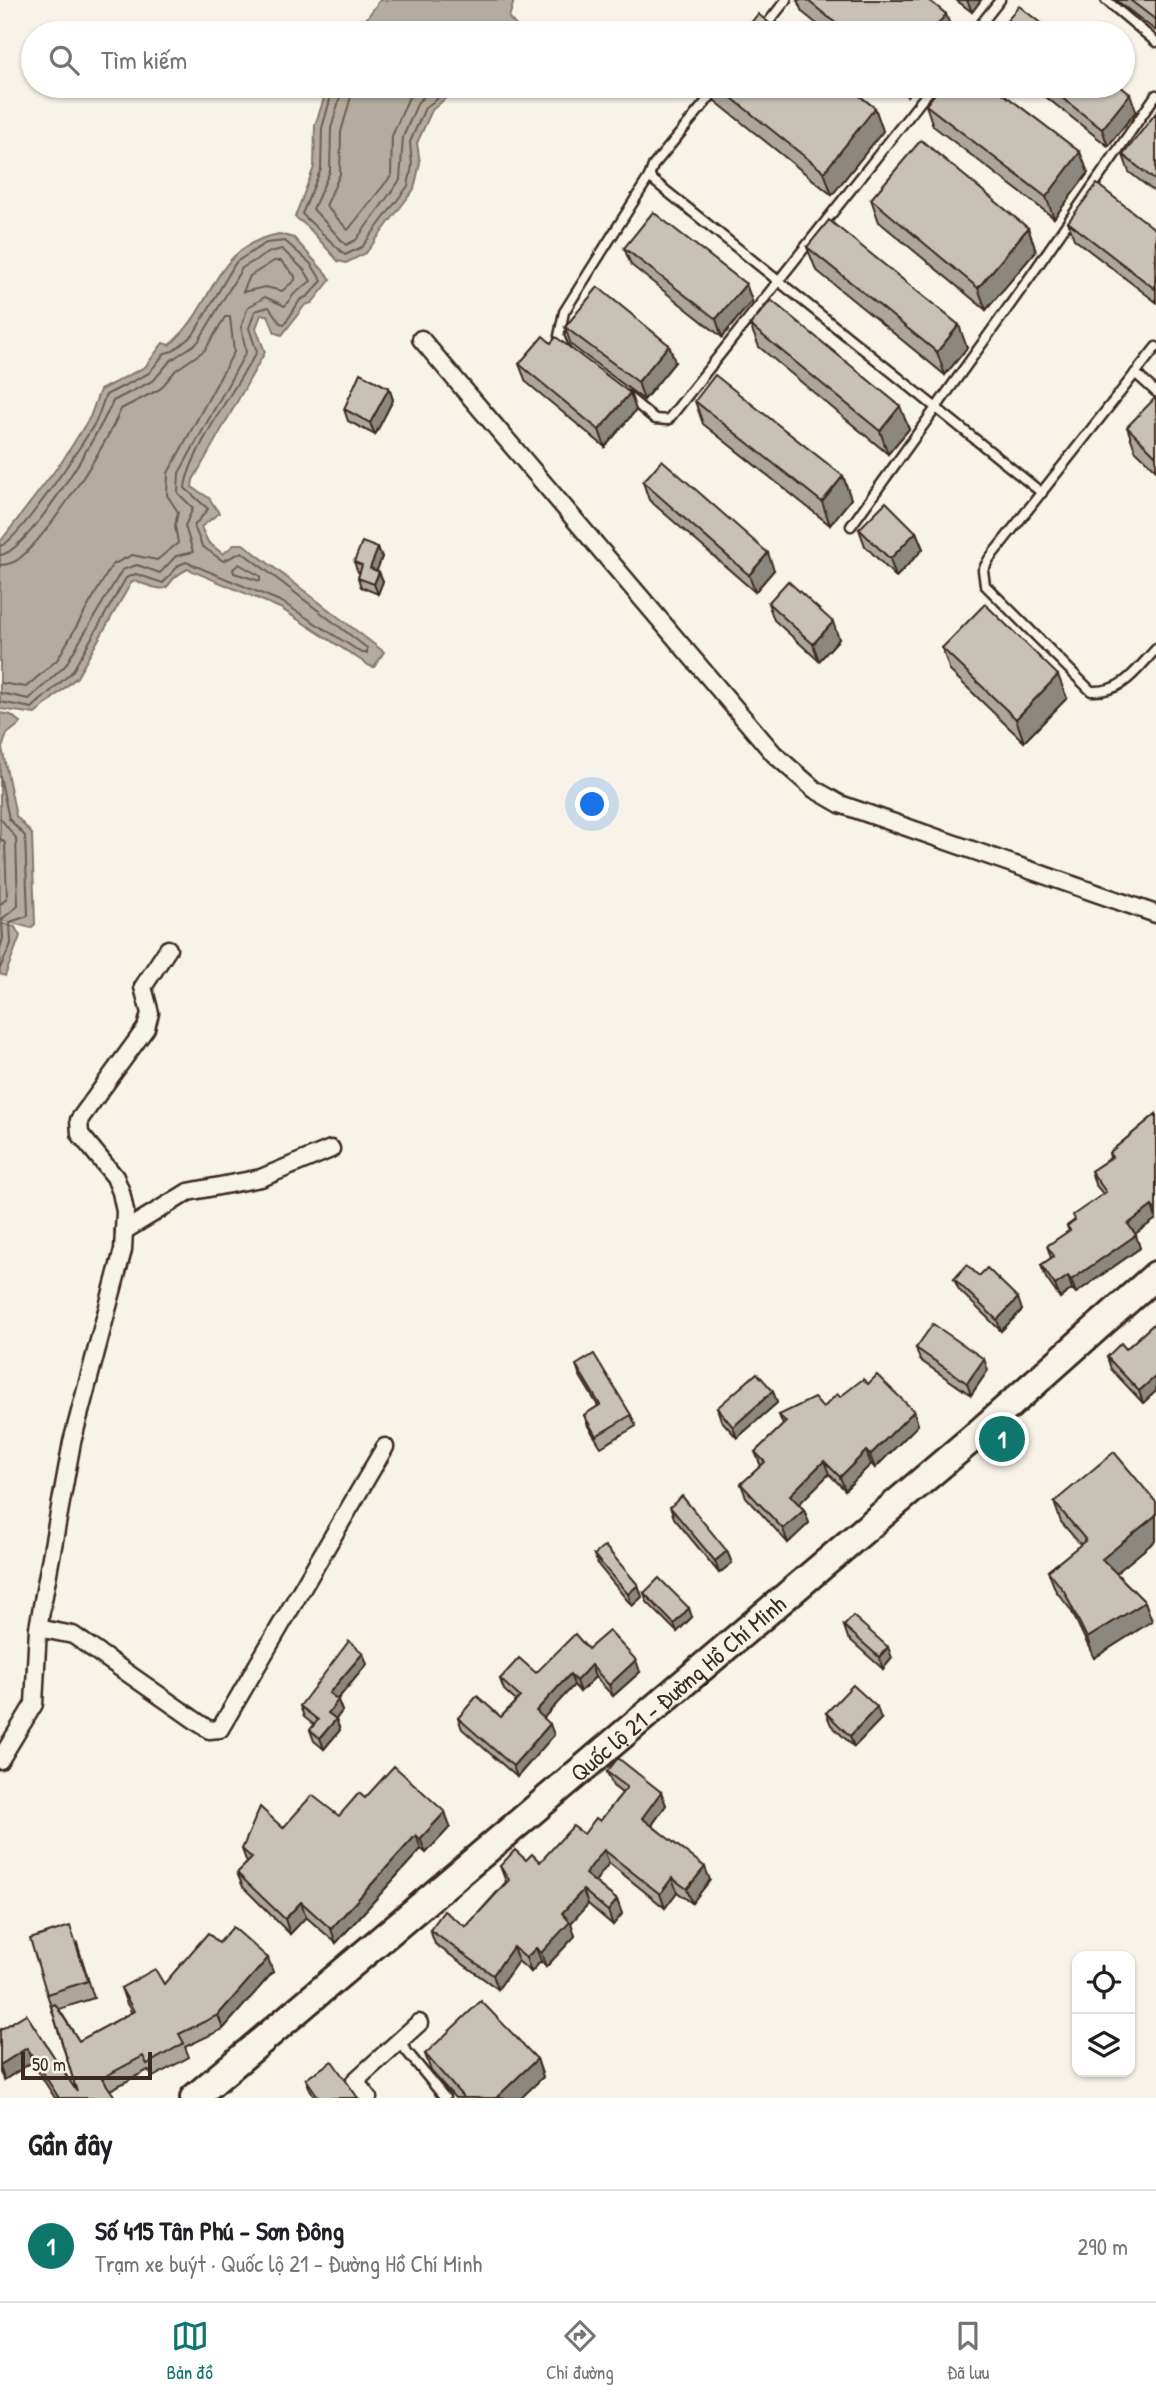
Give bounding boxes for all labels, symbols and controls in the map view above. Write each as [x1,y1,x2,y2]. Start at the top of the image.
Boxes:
search box [21,21,1135,98]
icon: search [45,41,83,79]
text: Tìm kiếm [101,42,187,77]
your location [575,787,609,821]
pin: 1 [979,1413,1025,1465]
street label: Quốc lộ 21 - Đường Hồ Chí Minh [563,1588,792,1789]
map controls [1072,1951,1135,2077]
button: locate [1072,1951,1135,2014]
button: layers [1072,2014,1135,2077]
scale bar [21,2049,152,2081]
text: 50 m [32,2051,66,2077]
text: Gần đây [28,2124,113,2164]
text: Số 415 Tân Phú - Sơn Đông [95,2213,344,2248]
text: 1 [47,2231,55,2262]
text: 290 m [1078,2231,1128,2262]
text: Trạm xe buýt · Quốc lộ 21 - Đường Hồ Chí Minh [95,2248,482,2279]
tab: Bản đồ [167,2317,213,2385]
tab: Chỉ đường [546,2317,614,2385]
tab: Đã lưu [947,2317,989,2385]

